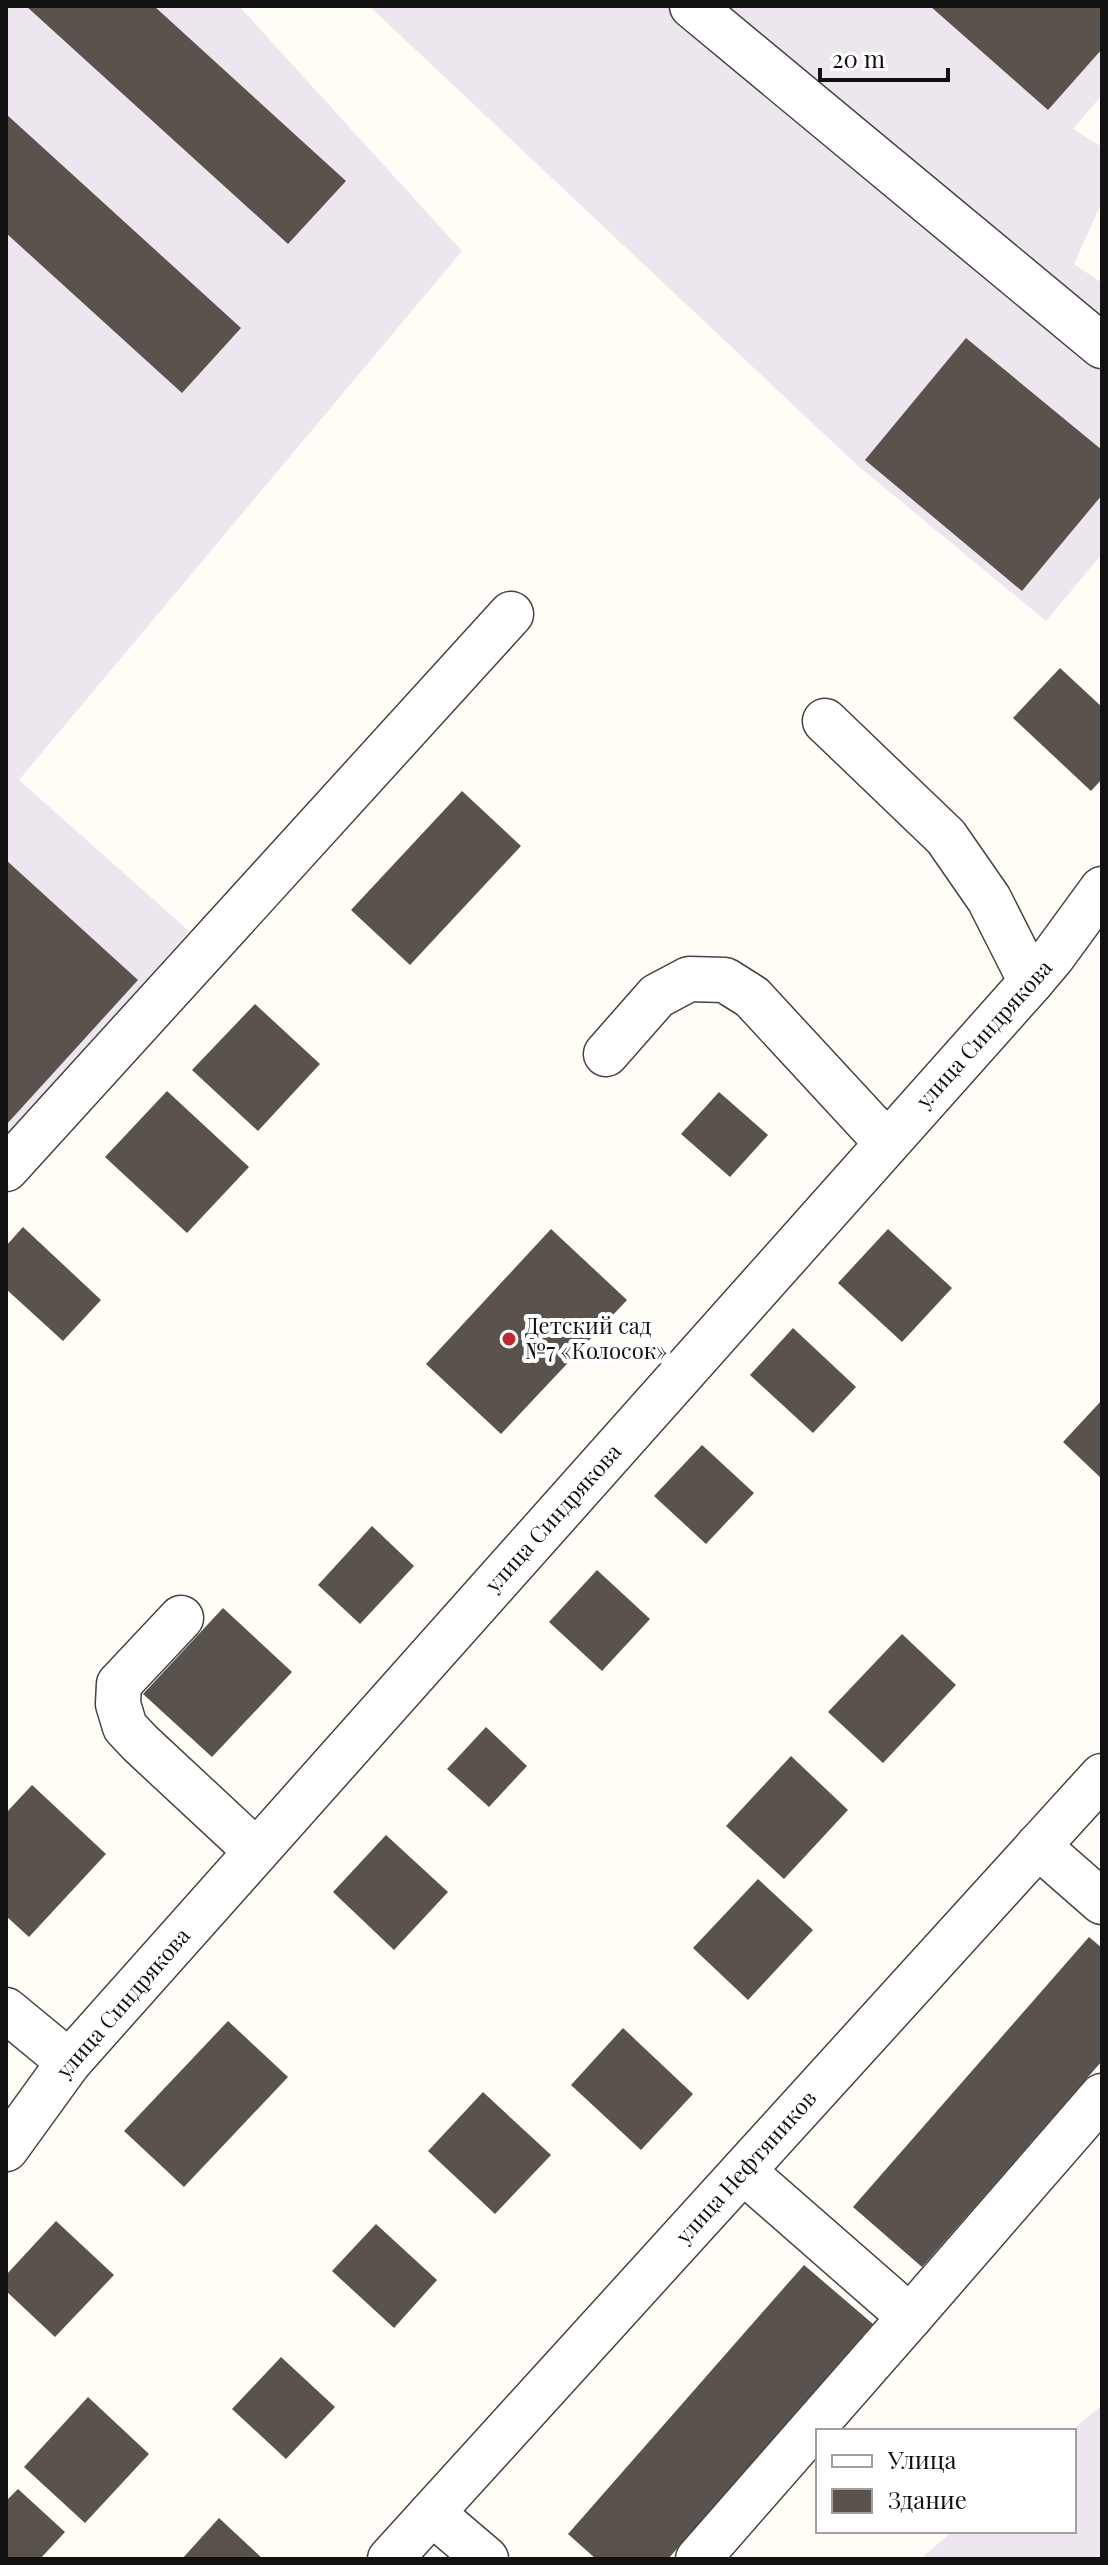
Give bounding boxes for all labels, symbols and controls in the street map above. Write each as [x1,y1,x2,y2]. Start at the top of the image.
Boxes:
scale bar [820,32,948,82]
text: 20 m [832,42,885,74]
street label: улица Синдрякова [908,953,1058,1115]
place label: Детский сад №7 «Колосок» [525,1310,667,1365]
marker: Детский сад №7 «Колосок» [500,1330,518,1348]
street label: улица Синдрякова [477,1437,627,1599]
street label: улица Синдрякова [48,1921,196,2085]
street label: улица Нефтяников [668,2083,822,2250]
legend [816,2429,1076,2533]
text: Улица [887,2443,957,2475]
text: Здание [888,2483,967,2515]

